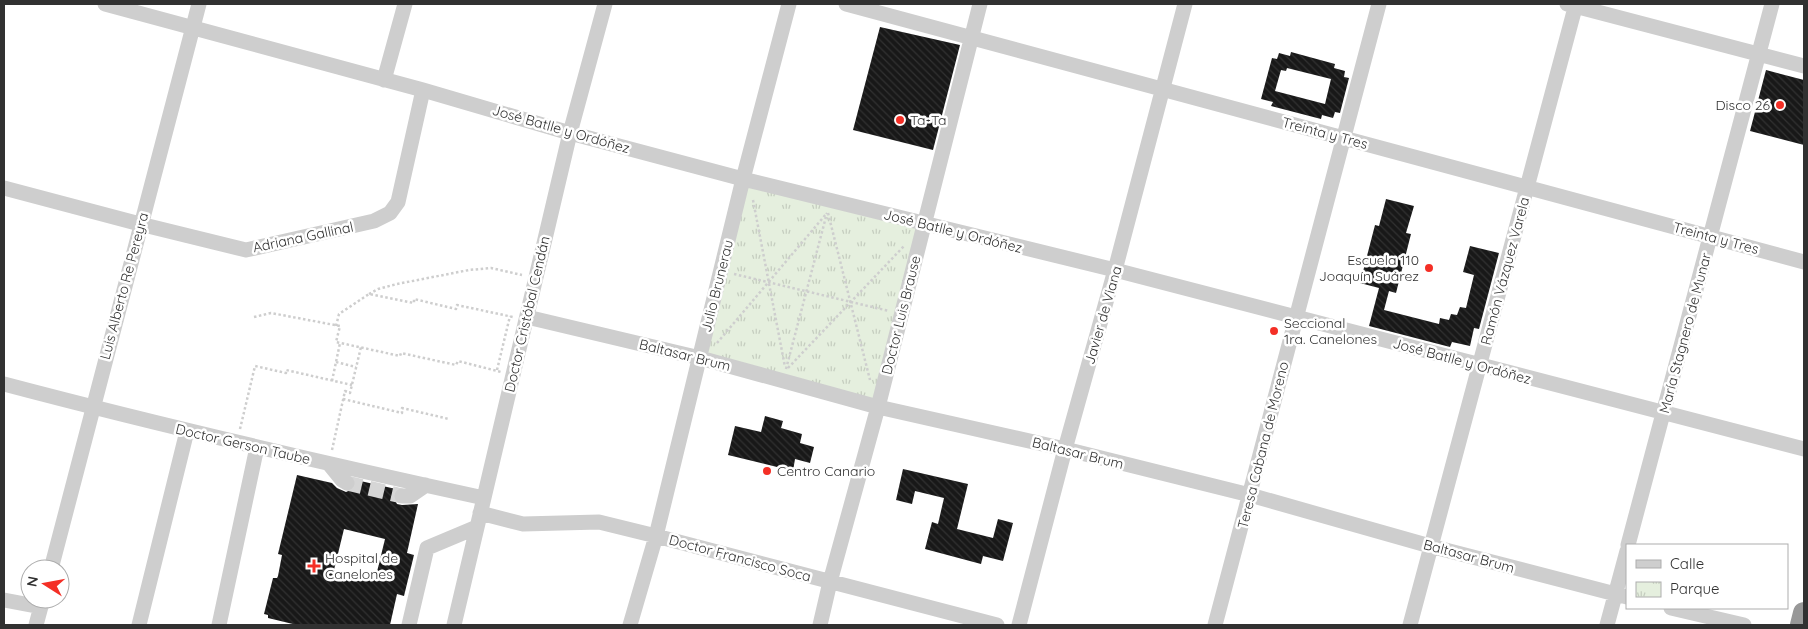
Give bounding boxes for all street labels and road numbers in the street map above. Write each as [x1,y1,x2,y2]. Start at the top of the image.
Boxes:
street label: José Batlle y Ordóñez [490,101,632,157]
street label: Treinta y Tres [1280,113,1370,153]
street label: Ramón Vázquez Varela [1477,195,1533,347]
street label: José Batlle y Ordóñez [882,205,1025,257]
street label: Luis Alberto Re Pereyra [96,210,152,362]
street label: Adriana Gallinal [251,218,355,256]
street label: Treinta y Tres [1671,218,1761,258]
street label: Doctor Cristóbal Cendán [500,234,554,394]
street label: Julio Brunerau [697,238,737,334]
street label: María Stagnero de Munar [1655,250,1715,415]
street label: Doctor Luis Brause [877,253,925,376]
street label: Javier de Viana [1080,264,1126,366]
street label: José Batlle y Ordóñez [1391,334,1533,388]
street label: Baltasar Brum [637,335,733,375]
street label: Teresa Cabana de Moreno [1234,360,1292,530]
street label: Doctor Gerson Taube [174,420,312,468]
street label: Baltasar Brum [1030,433,1126,473]
street label: Doctor Francisco Soca [667,530,813,586]
street label: Baltasar Brum [1421,535,1517,577]

